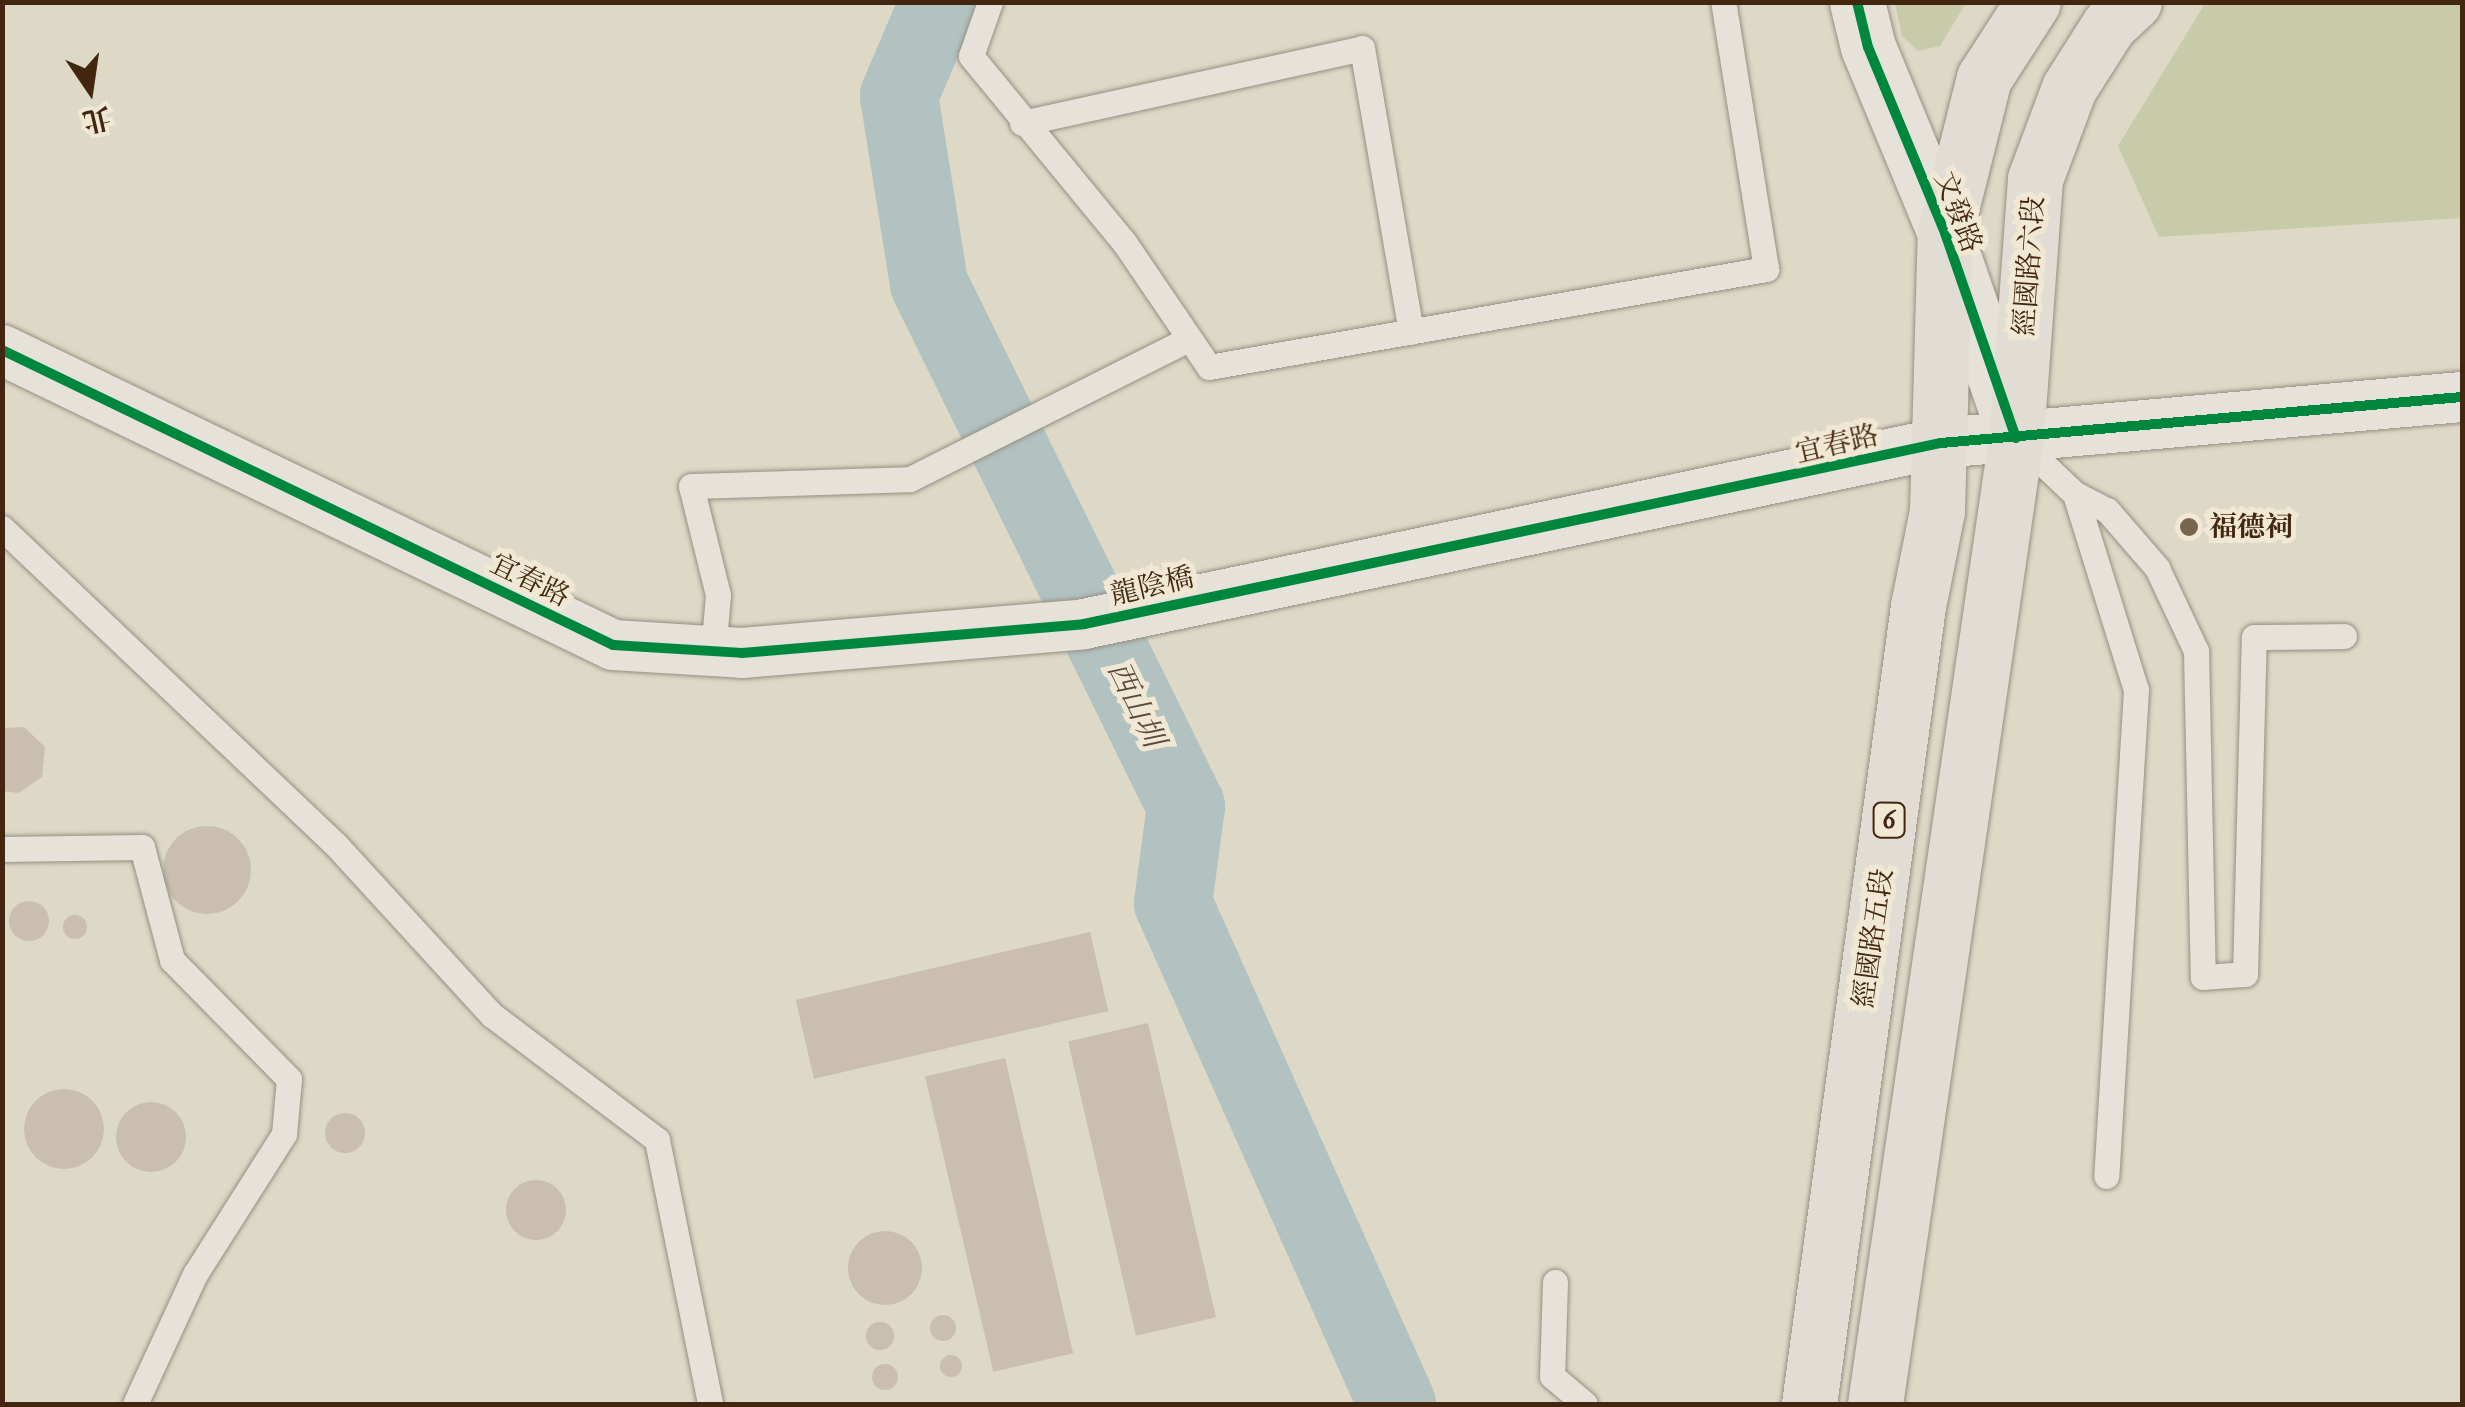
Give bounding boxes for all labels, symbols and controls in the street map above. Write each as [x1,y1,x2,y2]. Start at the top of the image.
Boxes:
north arrow [40,40,140,140]
text: 北 [79,100,114,140]
street label: 文發路 [1927,167,1989,257]
street label: 經國路六段 [2007,195,2051,337]
street label: 宜春路 [1792,418,1882,470]
place label: 福德祠 [2209,510,2293,544]
marker: 福德祠 [2178,516,2200,538]
street label: 宜春路 [485,546,575,614]
street label: 龍陰橋 [1107,560,1197,612]
water label: 西山圳 [1100,656,1172,752]
road number: 6 [1872,800,1906,840]
street label: 經國路五段 [1847,866,1899,1010]

